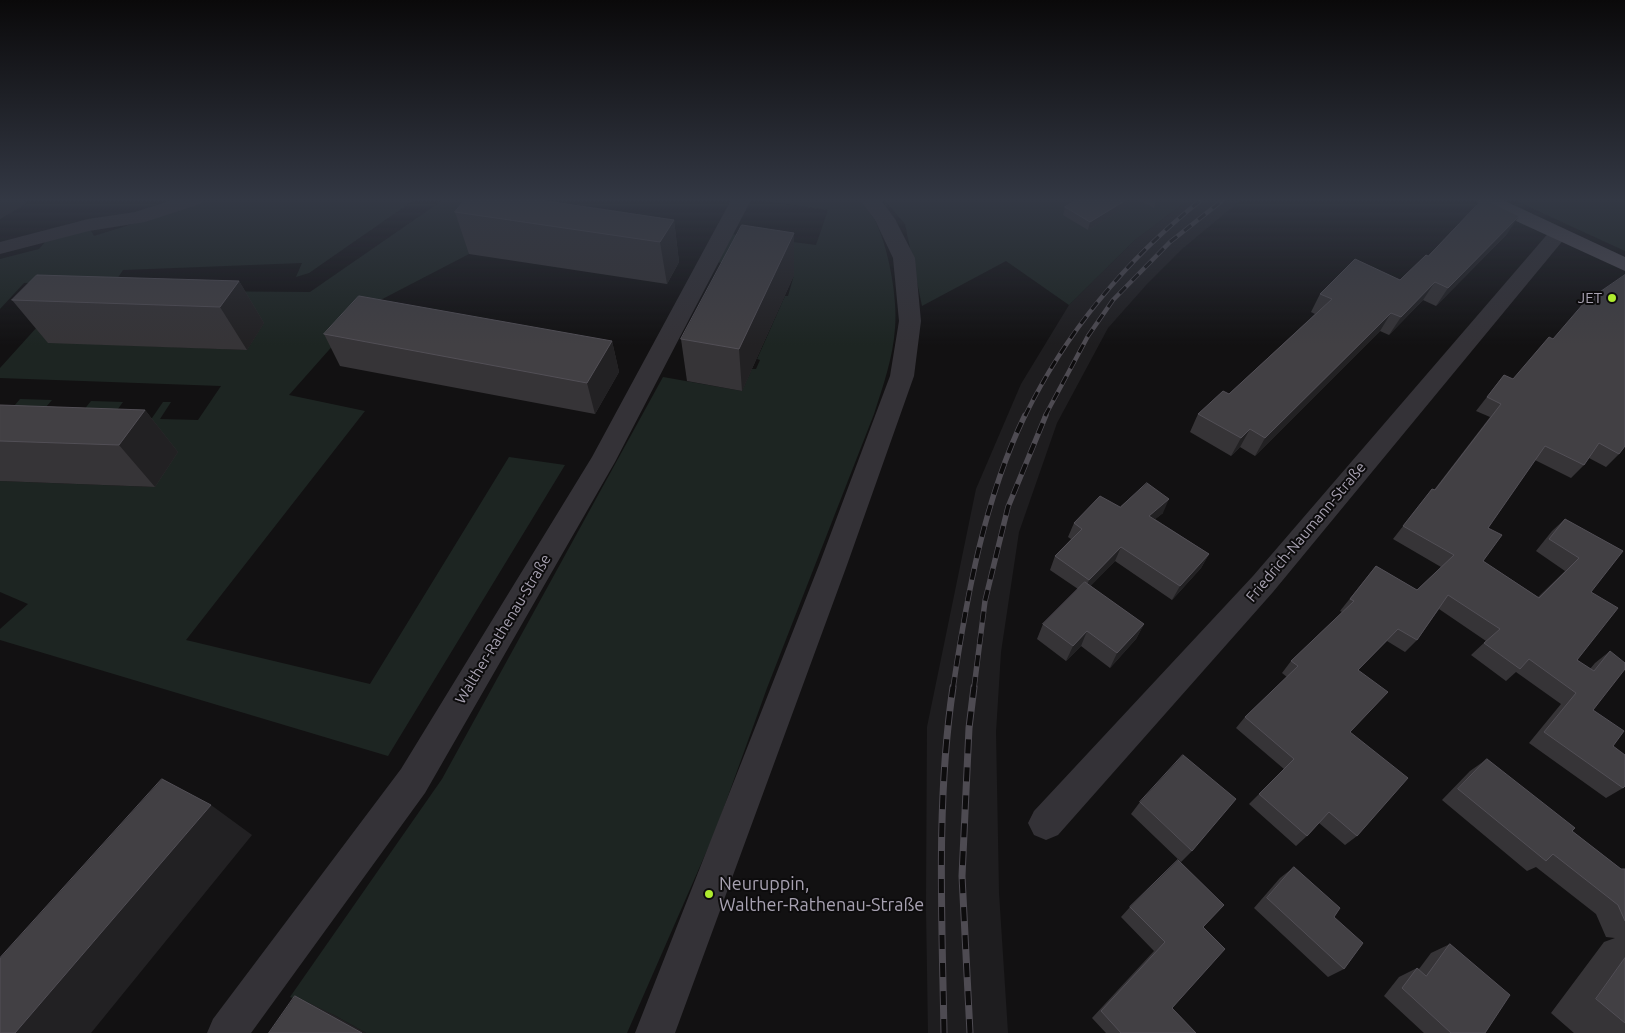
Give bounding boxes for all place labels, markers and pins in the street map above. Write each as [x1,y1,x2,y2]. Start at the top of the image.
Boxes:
place label: JET [1578,289,1602,307]
marker: JET [1606,292,1618,304]
place label: Neuruppin, Walther-Rathenau-Straße [719,873,924,916]
marker: Neuruppin, Walther-Rathenau-Straße [703,888,715,900]

